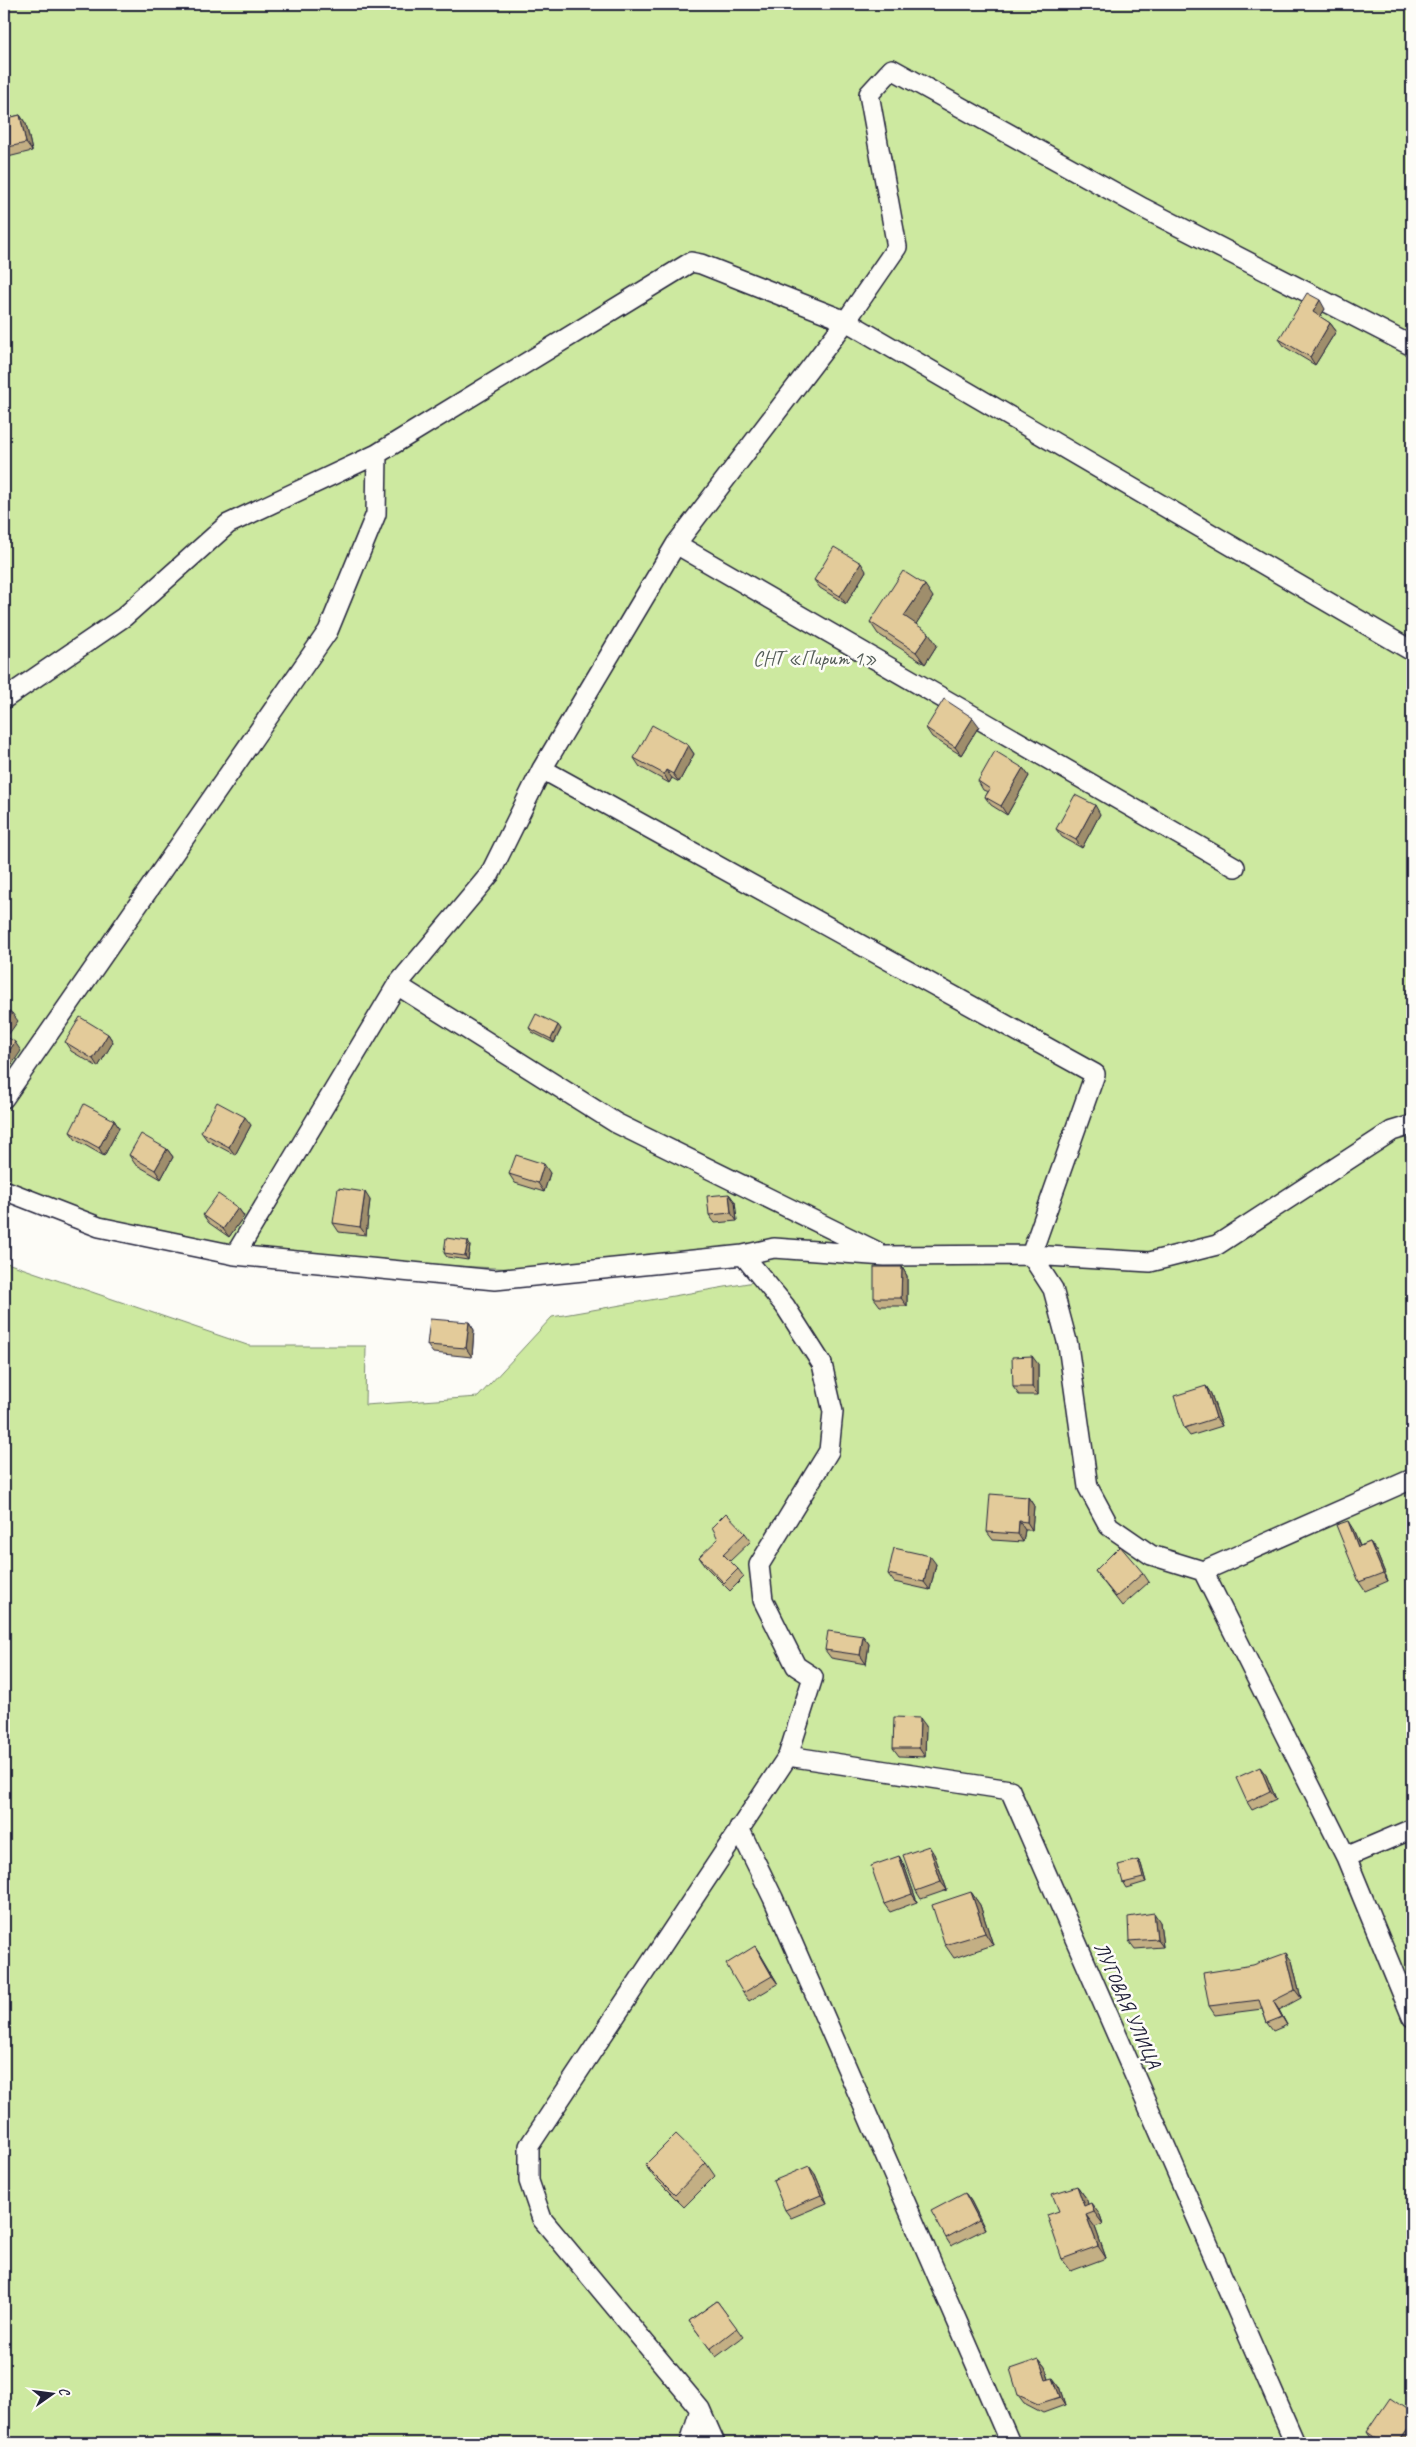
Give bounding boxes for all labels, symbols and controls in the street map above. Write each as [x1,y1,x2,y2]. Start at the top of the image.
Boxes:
park label: СНТ «Пирит 1» [753,646,877,671]
street label: ЛУГОВАЯ УЛИЦА [1089,1938,1167,2073]
north arrow [28,2370,78,2420]
text: С [55,2386,74,2398]

